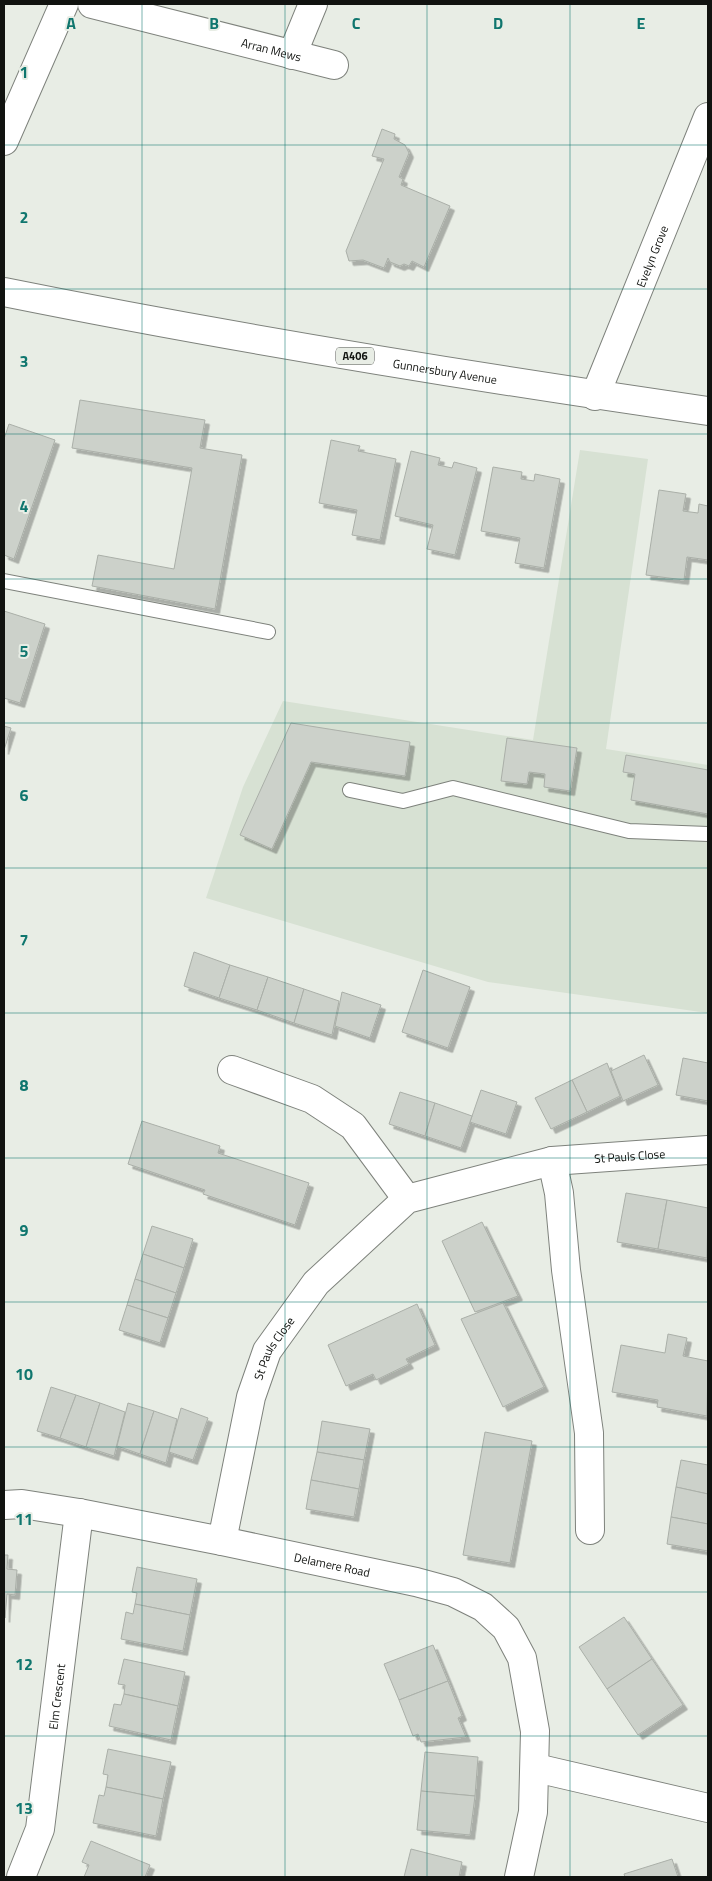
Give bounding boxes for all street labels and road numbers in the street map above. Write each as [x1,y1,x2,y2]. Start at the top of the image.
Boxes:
street label: Arran Mews [239,33,304,66]
street label: Evelyn Grove [631,222,673,290]
road number: A406 [336,348,374,364]
street label: Gunnersbury Avenue [391,353,498,389]
street label: St Pauls Close [594,1144,666,1167]
street label: St Pauls Close [248,1312,299,1383]
street label: Delamere Road [292,1547,372,1582]
street label: Elm Crescent [43,1662,70,1731]

